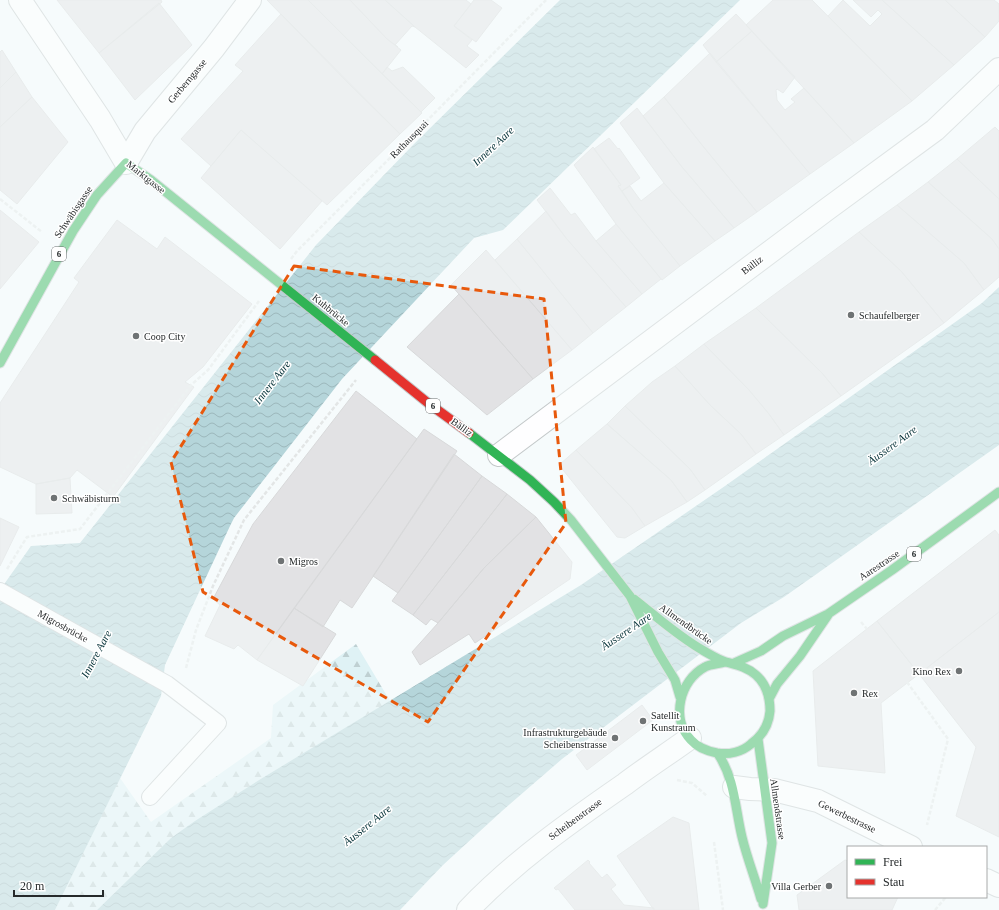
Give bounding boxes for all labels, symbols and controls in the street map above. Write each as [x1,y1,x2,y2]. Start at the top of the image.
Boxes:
street label: Gerberngasse [165,56,209,105]
street label: Rathausquai [388,117,431,160]
water label: Innere Aare [469,124,516,169]
street label: Marktgasse [124,158,168,196]
street label: Schwäbisgasse [52,184,95,240]
road number: 6 [52,247,66,261]
street label: Bälliz [739,253,765,277]
street label: Kuhbrücke [310,292,352,329]
marker: Schaufelberger [846,310,856,320]
place label: Schaufelberger [859,310,920,321]
marker: Coop City [131,331,141,341]
place label: Coop City [144,331,185,342]
water label: Innere Aare [251,358,293,407]
road number: 6 [426,399,440,413]
street label: Bälliz [449,416,475,439]
water label: Äussere Aare [864,423,919,467]
marker: Schwäbisturm [49,493,59,503]
place label: Schwäbisturm [62,493,119,504]
street label: Aarestrasse [857,547,902,582]
road number: 6 [907,547,921,561]
marker: Migros [276,556,286,566]
place label: Migros [289,556,318,567]
street label: Allmendbrücke [657,602,715,647]
street label: Migrosbrücke [36,608,91,645]
water label: Äussere Aare [598,610,653,653]
water label: Innere Aare [78,628,114,681]
place label: Kino Rex [912,666,951,677]
marker: Kino Rex [954,666,964,676]
marker: Rex [849,688,859,698]
place label: Rex [862,688,878,699]
place label: Satellit Kunstraum [651,710,696,733]
marker: Satellit Kunstraum [638,716,648,726]
place label: Infrastrukturgebäude Scheibenstrasse [523,727,608,750]
marker: Infrastrukturgebäude Scheibenstrasse [610,733,620,743]
street label: Allmendstrasse [768,778,788,841]
street label: Scheibenstrasse [546,796,604,842]
street label: Gewerbestrasse [816,797,878,835]
water label: Äussere Aare [340,802,393,849]
legend [847,846,987,898]
text: Frei [883,855,903,869]
scale bar [14,872,103,898]
text: Stau [883,875,904,889]
text: 20 m [20,879,45,893]
place label: Villa Gerber [771,881,822,892]
marker: Villa Gerber [824,881,834,891]

